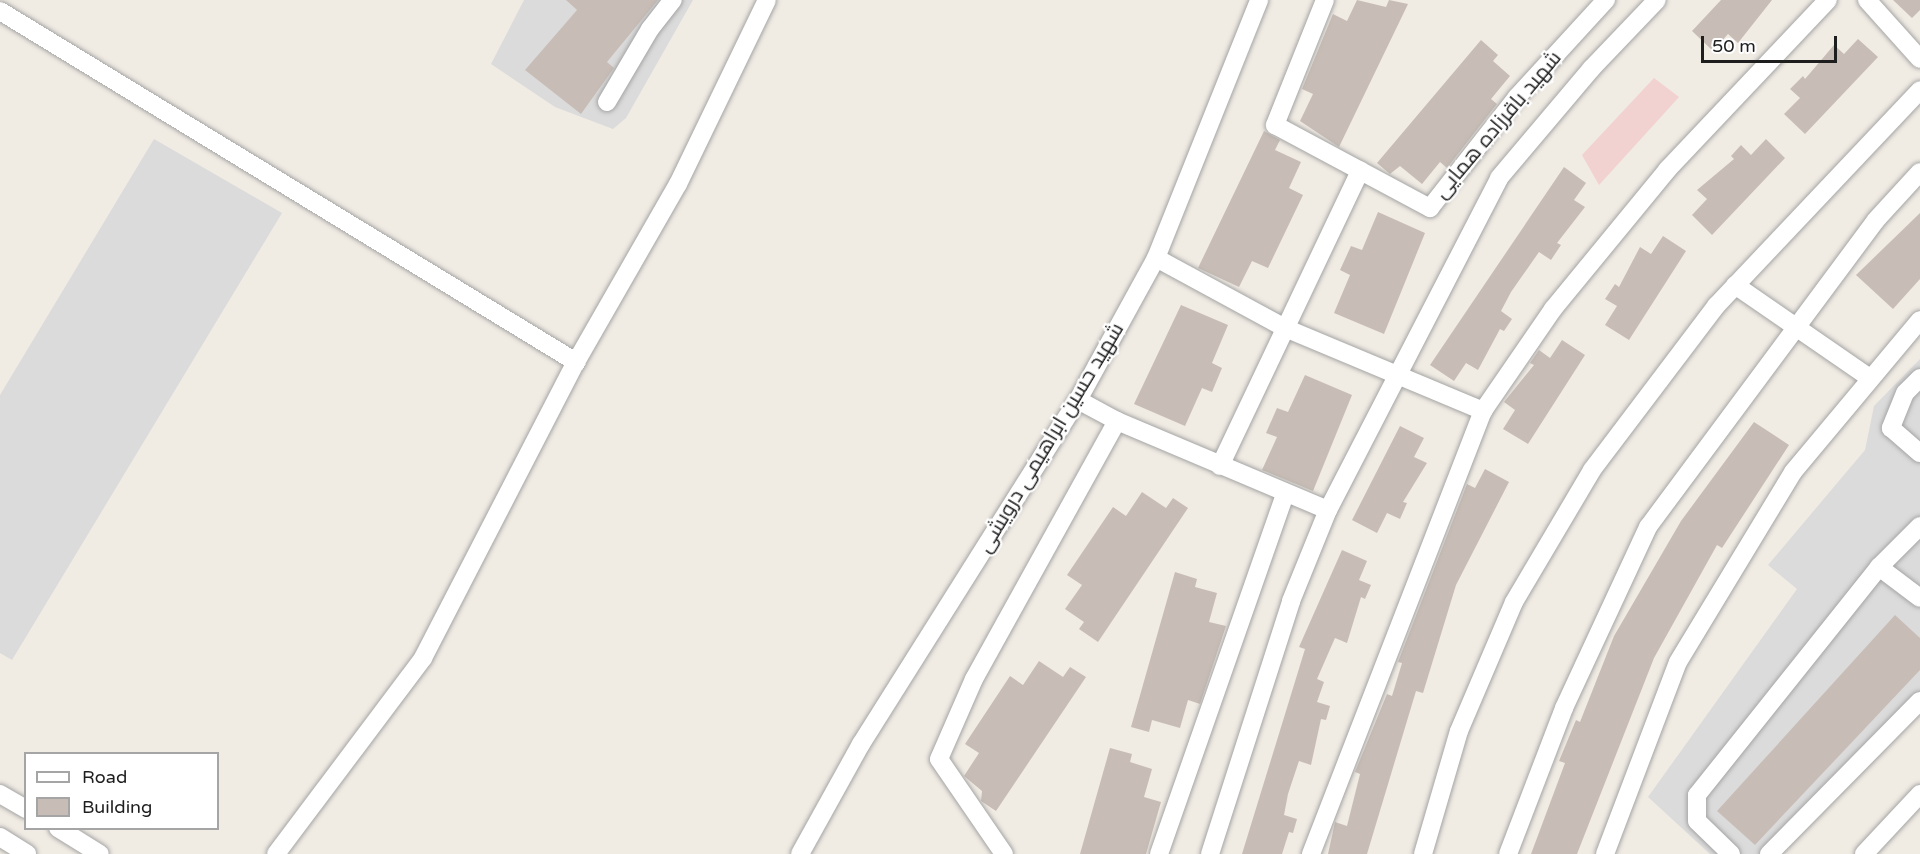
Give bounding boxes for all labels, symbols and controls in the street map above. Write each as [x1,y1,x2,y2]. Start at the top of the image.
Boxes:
scale bar [1704,24,1840,62]
text: 50 m [1712,35,1756,57]
street label: شهید باقرزاده همایی [1429,46,1567,204]
street label: شهید حسین ابراهیمی درویشی [972,318,1130,558]
legend [24,752,219,830]
text: Road [82,766,127,788]
text: Building [82,796,152,818]

